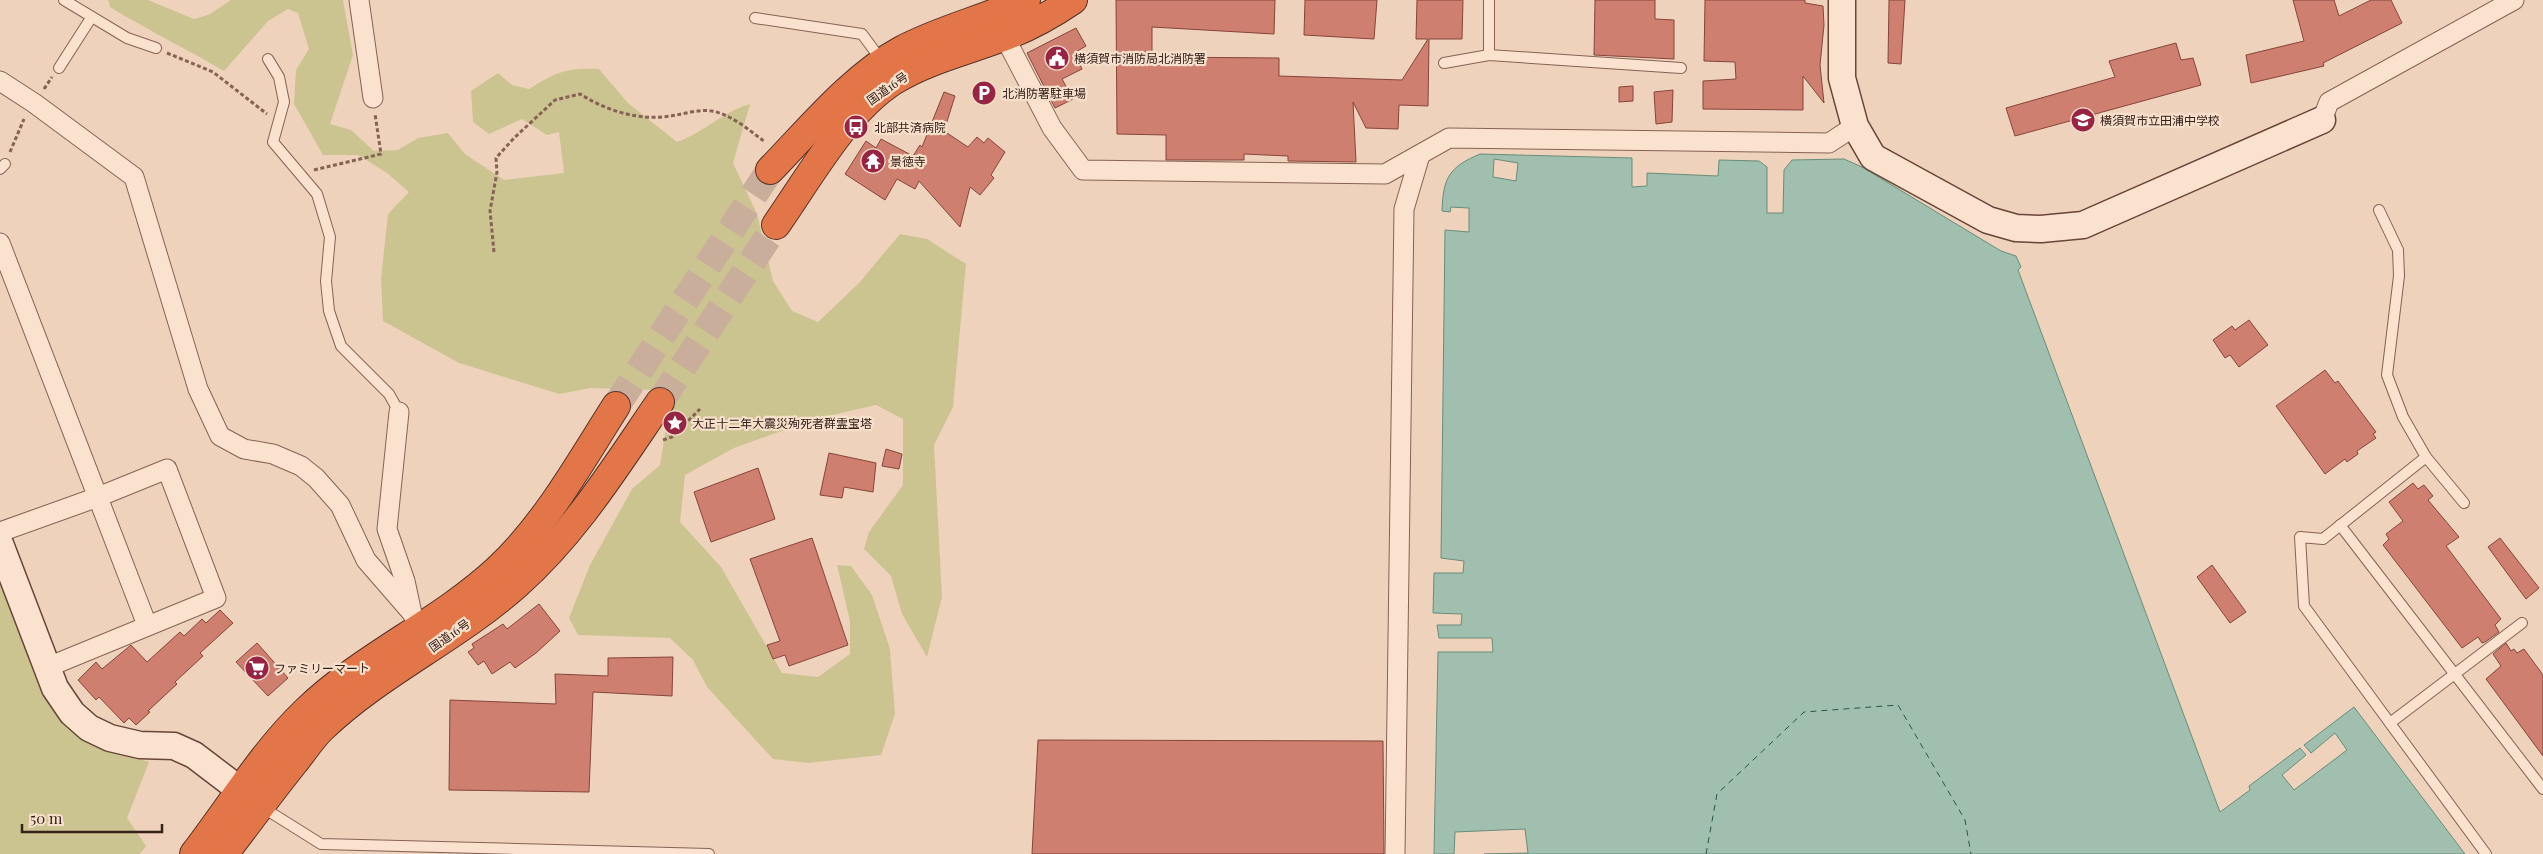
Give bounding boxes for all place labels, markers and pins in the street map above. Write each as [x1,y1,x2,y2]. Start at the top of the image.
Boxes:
public building icon: 横須賀市消防局北消防署 [1044,45,1070,71]
place label: 横須賀市消防局北消防署 [1074,50,1206,66]
parking icon: 北消防署駐車場 [971,80,997,106]
place label: 北消防署駐車場 [1002,85,1086,101]
school or university icon: 横須賀市立田浦中学校 [2070,107,2096,133]
place label: 横須賀市立田浦中学校 [2100,112,2220,128]
bus stop icon: 北部共済病院 [843,114,869,140]
place label: 北部共済病院 [874,119,946,135]
temple icon: 景徳寺 [860,148,886,174]
place label: 景徳寺 [890,153,926,169]
place icon: 大正十二年大震災殉死者群霊宝塔 [662,410,688,436]
place label: 大正十二年大震災殉死者群霊宝塔 [692,415,872,431]
supermarket icon: ファミリーマート [244,655,270,681]
place label: ファミリーマート [274,660,370,676]

